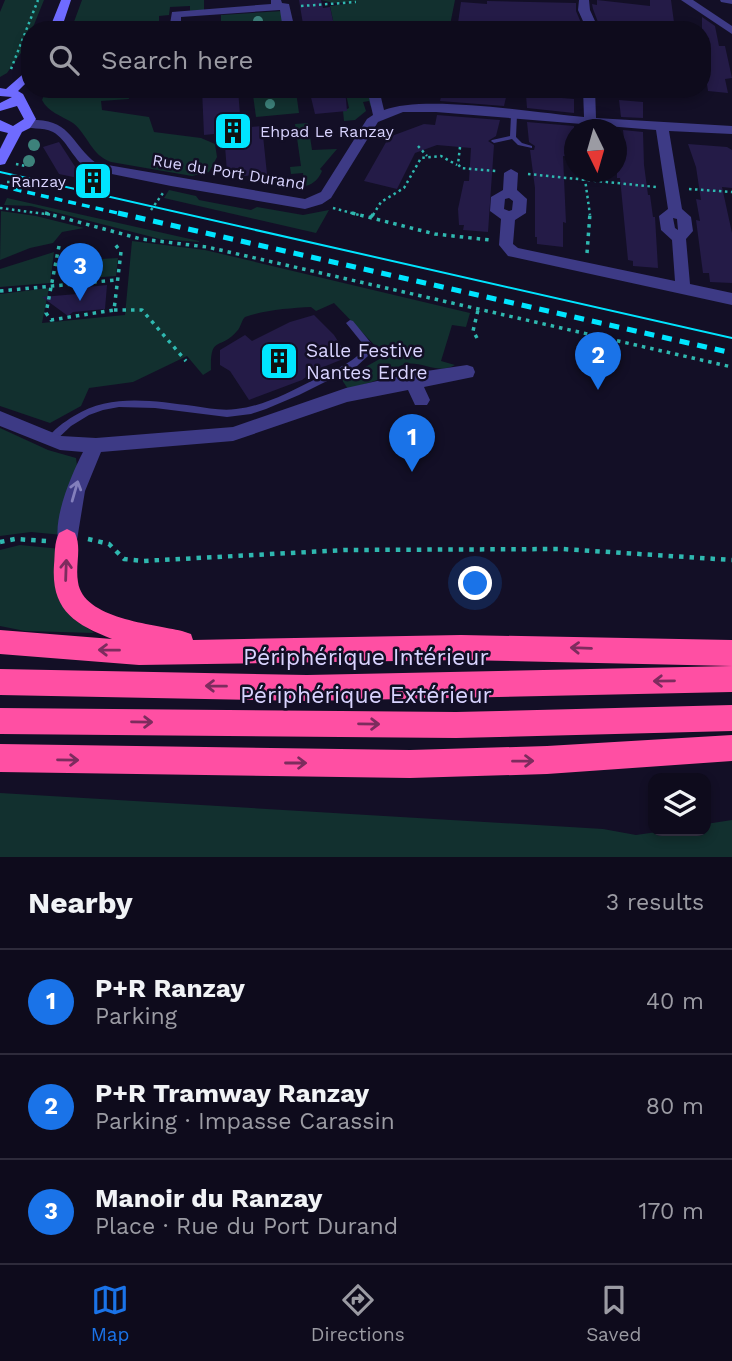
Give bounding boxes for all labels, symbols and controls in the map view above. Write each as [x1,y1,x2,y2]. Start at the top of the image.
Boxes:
search box [21,21,711,98]
icon: search [45,41,83,79]
text: Search here [101,45,253,75]
building icon: Ehpad Le Ranzay [212,110,254,152]
north arrow [564,119,627,182]
place label: Ehpad Le Ranzay [260,122,394,141]
street label: Rue du Port Durand [151,151,307,193]
building icon: Ranzay [72,160,114,202]
place label: Ranzay [11,172,67,191]
pin: 3 [57,243,103,301]
pin: 2 [575,332,621,390]
place label: Salle Festive Nantes Erdre [306,339,428,384]
building icon: Salle Festive Nantes Erdre [258,340,300,382]
pin: 1 [389,414,435,472]
one-way arrow [69,480,82,502]
one-way arrow [60,559,73,582]
your location [458,566,492,600]
one-way arrow [570,641,593,655]
one-way arrow [97,643,120,657]
street label: Périphérique Intérieur [243,644,489,671]
one-way arrow [653,674,676,687]
one-way arrow [205,679,228,693]
street label: Périphérique Extérieur [240,682,492,709]
one-way arrow [130,715,153,729]
one-way arrow [357,717,380,731]
one-way arrow [56,753,79,766]
one-way arrow [511,754,534,768]
one-way arrow [284,756,307,770]
map controls [648,773,711,836]
button: layers [648,773,711,836]
text: Nearby [28,885,133,920]
text: 3 results [606,889,704,916]
text: P+R Ranzay [95,973,245,1003]
text: 1 [46,988,56,1015]
text: 40 m [646,988,704,1015]
text: Parking [95,1003,177,1030]
text: P+R Tramway Ranzay [95,1078,369,1108]
text: 2 [44,1093,58,1120]
text: 80 m [646,1093,704,1120]
text: Parking · Impasse Carassin [95,1108,395,1135]
text: Manoir du Ranzay [95,1183,322,1213]
text: 3 [44,1198,58,1225]
text: 170 m [639,1198,704,1225]
text: Place · Rue du Port Durand [95,1213,398,1240]
tab: Map [91,1281,129,1346]
tab: Directions [311,1281,405,1346]
tab: Saved [586,1281,641,1346]

